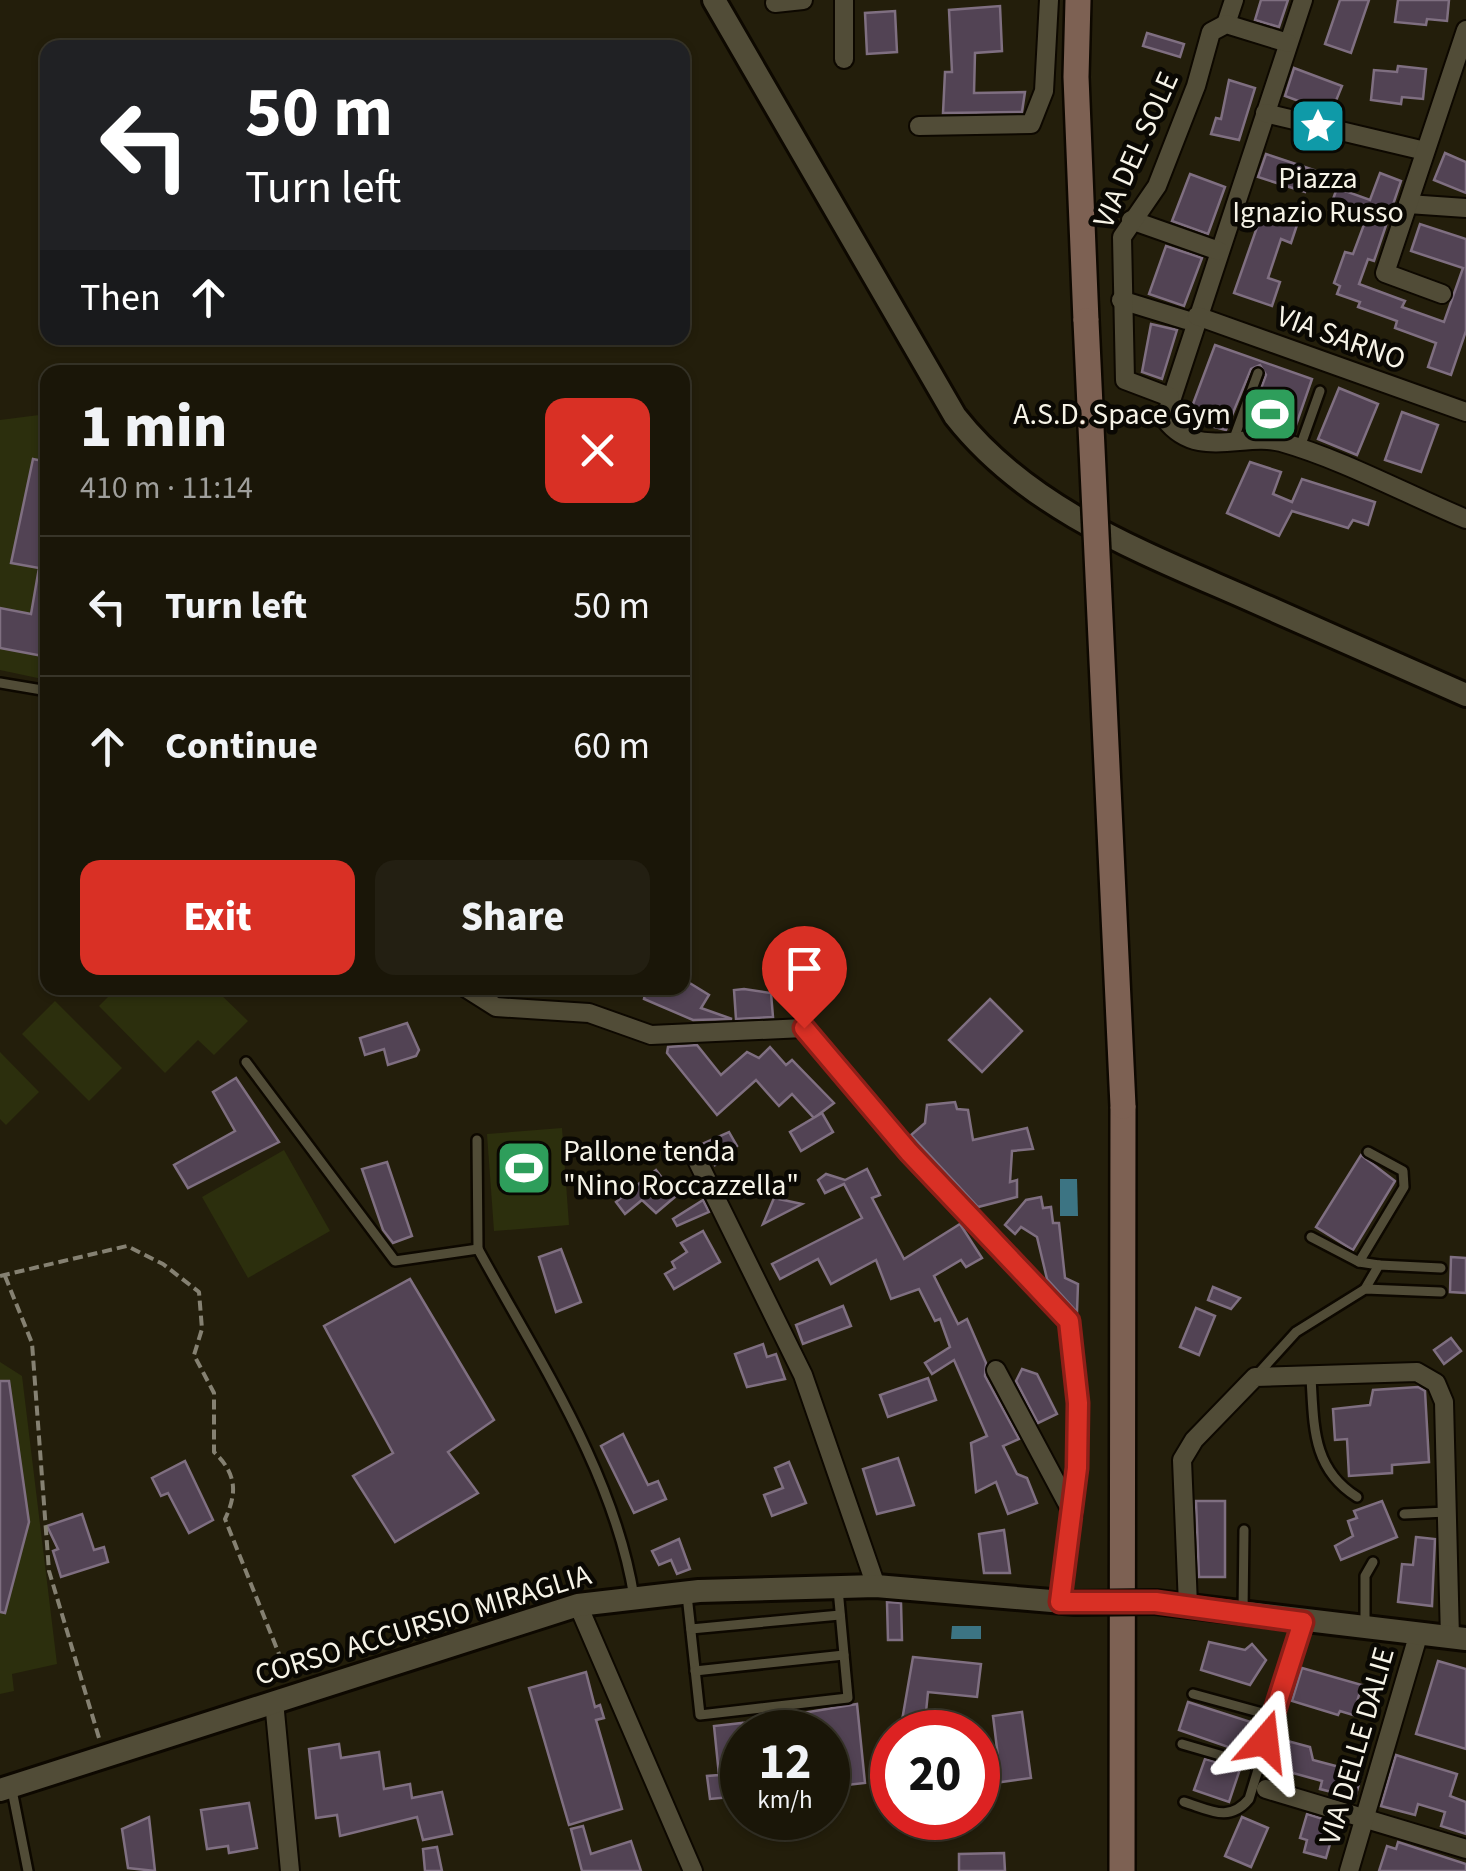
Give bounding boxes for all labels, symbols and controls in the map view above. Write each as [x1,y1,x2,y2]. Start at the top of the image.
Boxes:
text: 50 m [245,63,393,163]
street label: VIA DEL SOLE [1082,65,1190,235]
icon: left [80,80,210,210]
place icon: Piazza Ignazio Russo [1288,96,1348,156]
text: Turn left [245,156,401,220]
place label: Piazza Ignazio Russo [1232,157,1404,234]
icon: ahead [181,270,236,325]
text: Then [80,271,161,325]
street label: VIA SARNO [1271,295,1411,381]
sports icon: A.S.D. Space Gym [1240,384,1300,444]
text: 1 min [80,385,227,470]
place label: A.S.D. Space Gym [1013,393,1231,436]
button: close [545,398,650,503]
text: 410 m · 11:14 [80,465,253,511]
icon: left [80,579,135,634]
text: Turn left [165,579,307,633]
text: 50 m [573,579,650,633]
icon: ahead [80,719,135,774]
text: Continue [165,719,318,773]
text: 60 m [573,719,650,773]
button: Exit [80,860,355,975]
button: Share [375,860,650,975]
pin [762,926,847,1029]
icon: arrive [777,941,832,996]
place label: Pallone tenda "Nino Roccazzella" [563,1130,799,1207]
sports icon: Pallone tenda "Nino Roccazzella" [494,1138,554,1198]
street label: CORSO ACCURSIO MIRAGLIA [250,1553,597,1697]
street label: VIA DELLE DALIE [1308,1642,1406,1850]
position arrow [1213,1689,1317,1793]
speed limit sign: 20 [870,1710,1000,1840]
text: 12 [759,1727,811,1798]
text: km/h [757,1782,813,1818]

